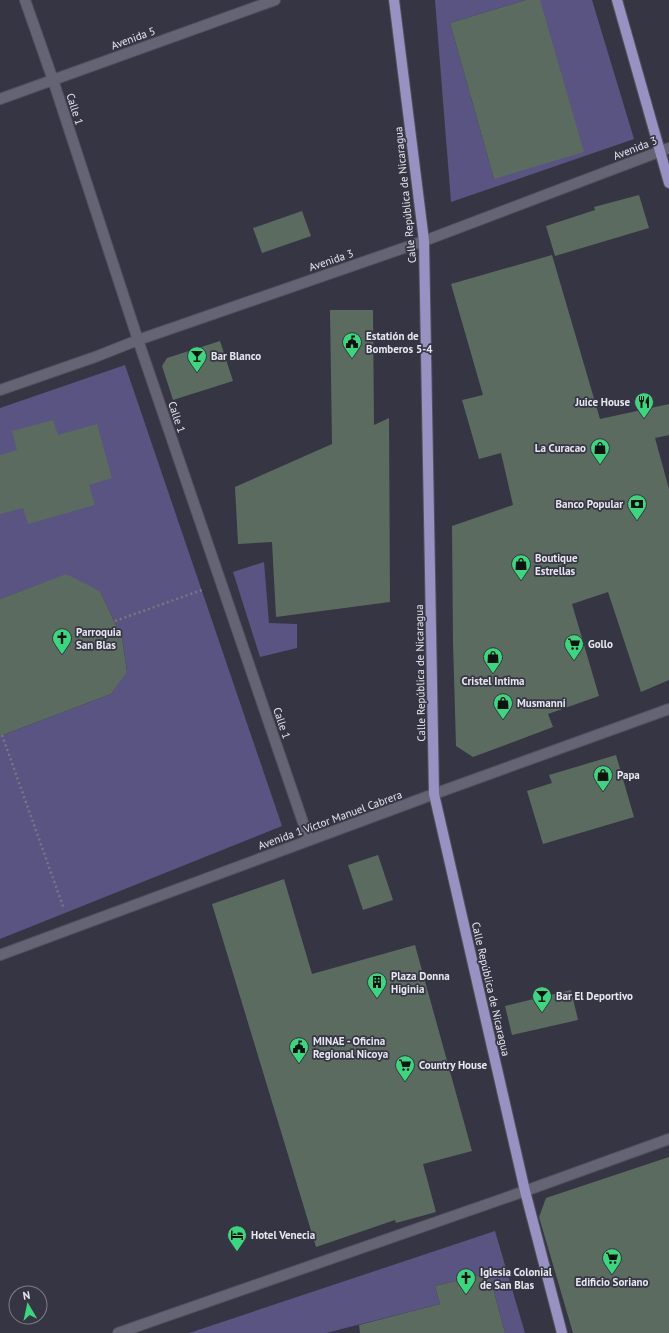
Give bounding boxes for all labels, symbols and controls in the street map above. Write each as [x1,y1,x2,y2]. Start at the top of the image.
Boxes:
street label: Avenida 5 [109,24,157,52]
street label: Calle 1 [63,91,87,127]
street label: Calle República de Nicaragua [391,126,419,264]
street label: Avenida 3 [611,133,659,163]
street label: Avenida 3 [307,246,355,274]
place label: Estatión de Bomberos 5-4 [366,329,433,356]
public building icon: Estatión de Bomberos 5-4 [341,331,363,359]
bar icon: Bar Blanco [186,345,208,373]
place label: Bar Blanco [211,349,261,363]
restaurant icon: Juice House [633,391,655,419]
place label: Juice House [574,395,630,409]
street label: Calle 1 [165,399,189,435]
shop icon: La Curacao [589,437,611,465]
place label: La Curacao [535,441,586,455]
bank icon: Banco Popular [626,493,648,521]
place label: Banco Popular [556,497,623,511]
place label: Boutique Estrellas [535,551,578,578]
shop icon: Boutique Estrellas [510,553,532,581]
street label: Calle República de Nicaragua [412,604,428,742]
place label: Parroquia San Blas [76,625,121,652]
church icon: Parroquia San Blas [51,627,73,655]
supermarket icon: Gollo [563,633,585,661]
place label: Gollo [588,637,613,651]
shop icon: Cristel Intima [482,646,504,674]
place label: Cristel Intima [461,674,525,688]
shop icon: Musmanni [492,692,514,720]
place label: Musmanni [517,696,566,710]
street label: Calle 1 [270,705,294,741]
shop icon: Papa [592,764,614,792]
place label: Papa [617,768,640,782]
street label: Avenida 1 Víctor Manuel Cabrera [256,787,404,853]
street label: Calle República de Nicaragua [469,921,513,1057]
place label: Plaza Donna Higinia [391,969,450,996]
building icon: Plaza Donna Higinia [366,971,388,999]
bar icon: Bar El Deportivo [531,985,553,1013]
place label: Bar El Deportivo [556,989,633,1003]
place label: MINAE - Oficina Regional Nicoya [313,1034,388,1061]
public building icon: MINAE - Oficina Regional Nicoya [288,1036,310,1064]
supermarket icon: Country House [394,1054,416,1082]
place label: Country House [419,1058,488,1072]
hotel icon: Hotel Venecia [226,1224,248,1252]
place label: Hotel Venecia [251,1228,315,1242]
supermarket icon: Edificio Soriano [601,1247,623,1275]
place label: Iglesia Colonial de San Blas [480,1265,553,1292]
church icon: Iglesia Colonial de San Blas [455,1267,477,1295]
place label: Edificio Soriano [575,1275,649,1289]
north arrow [8,1285,48,1325]
text: N [22,1288,31,1303]

